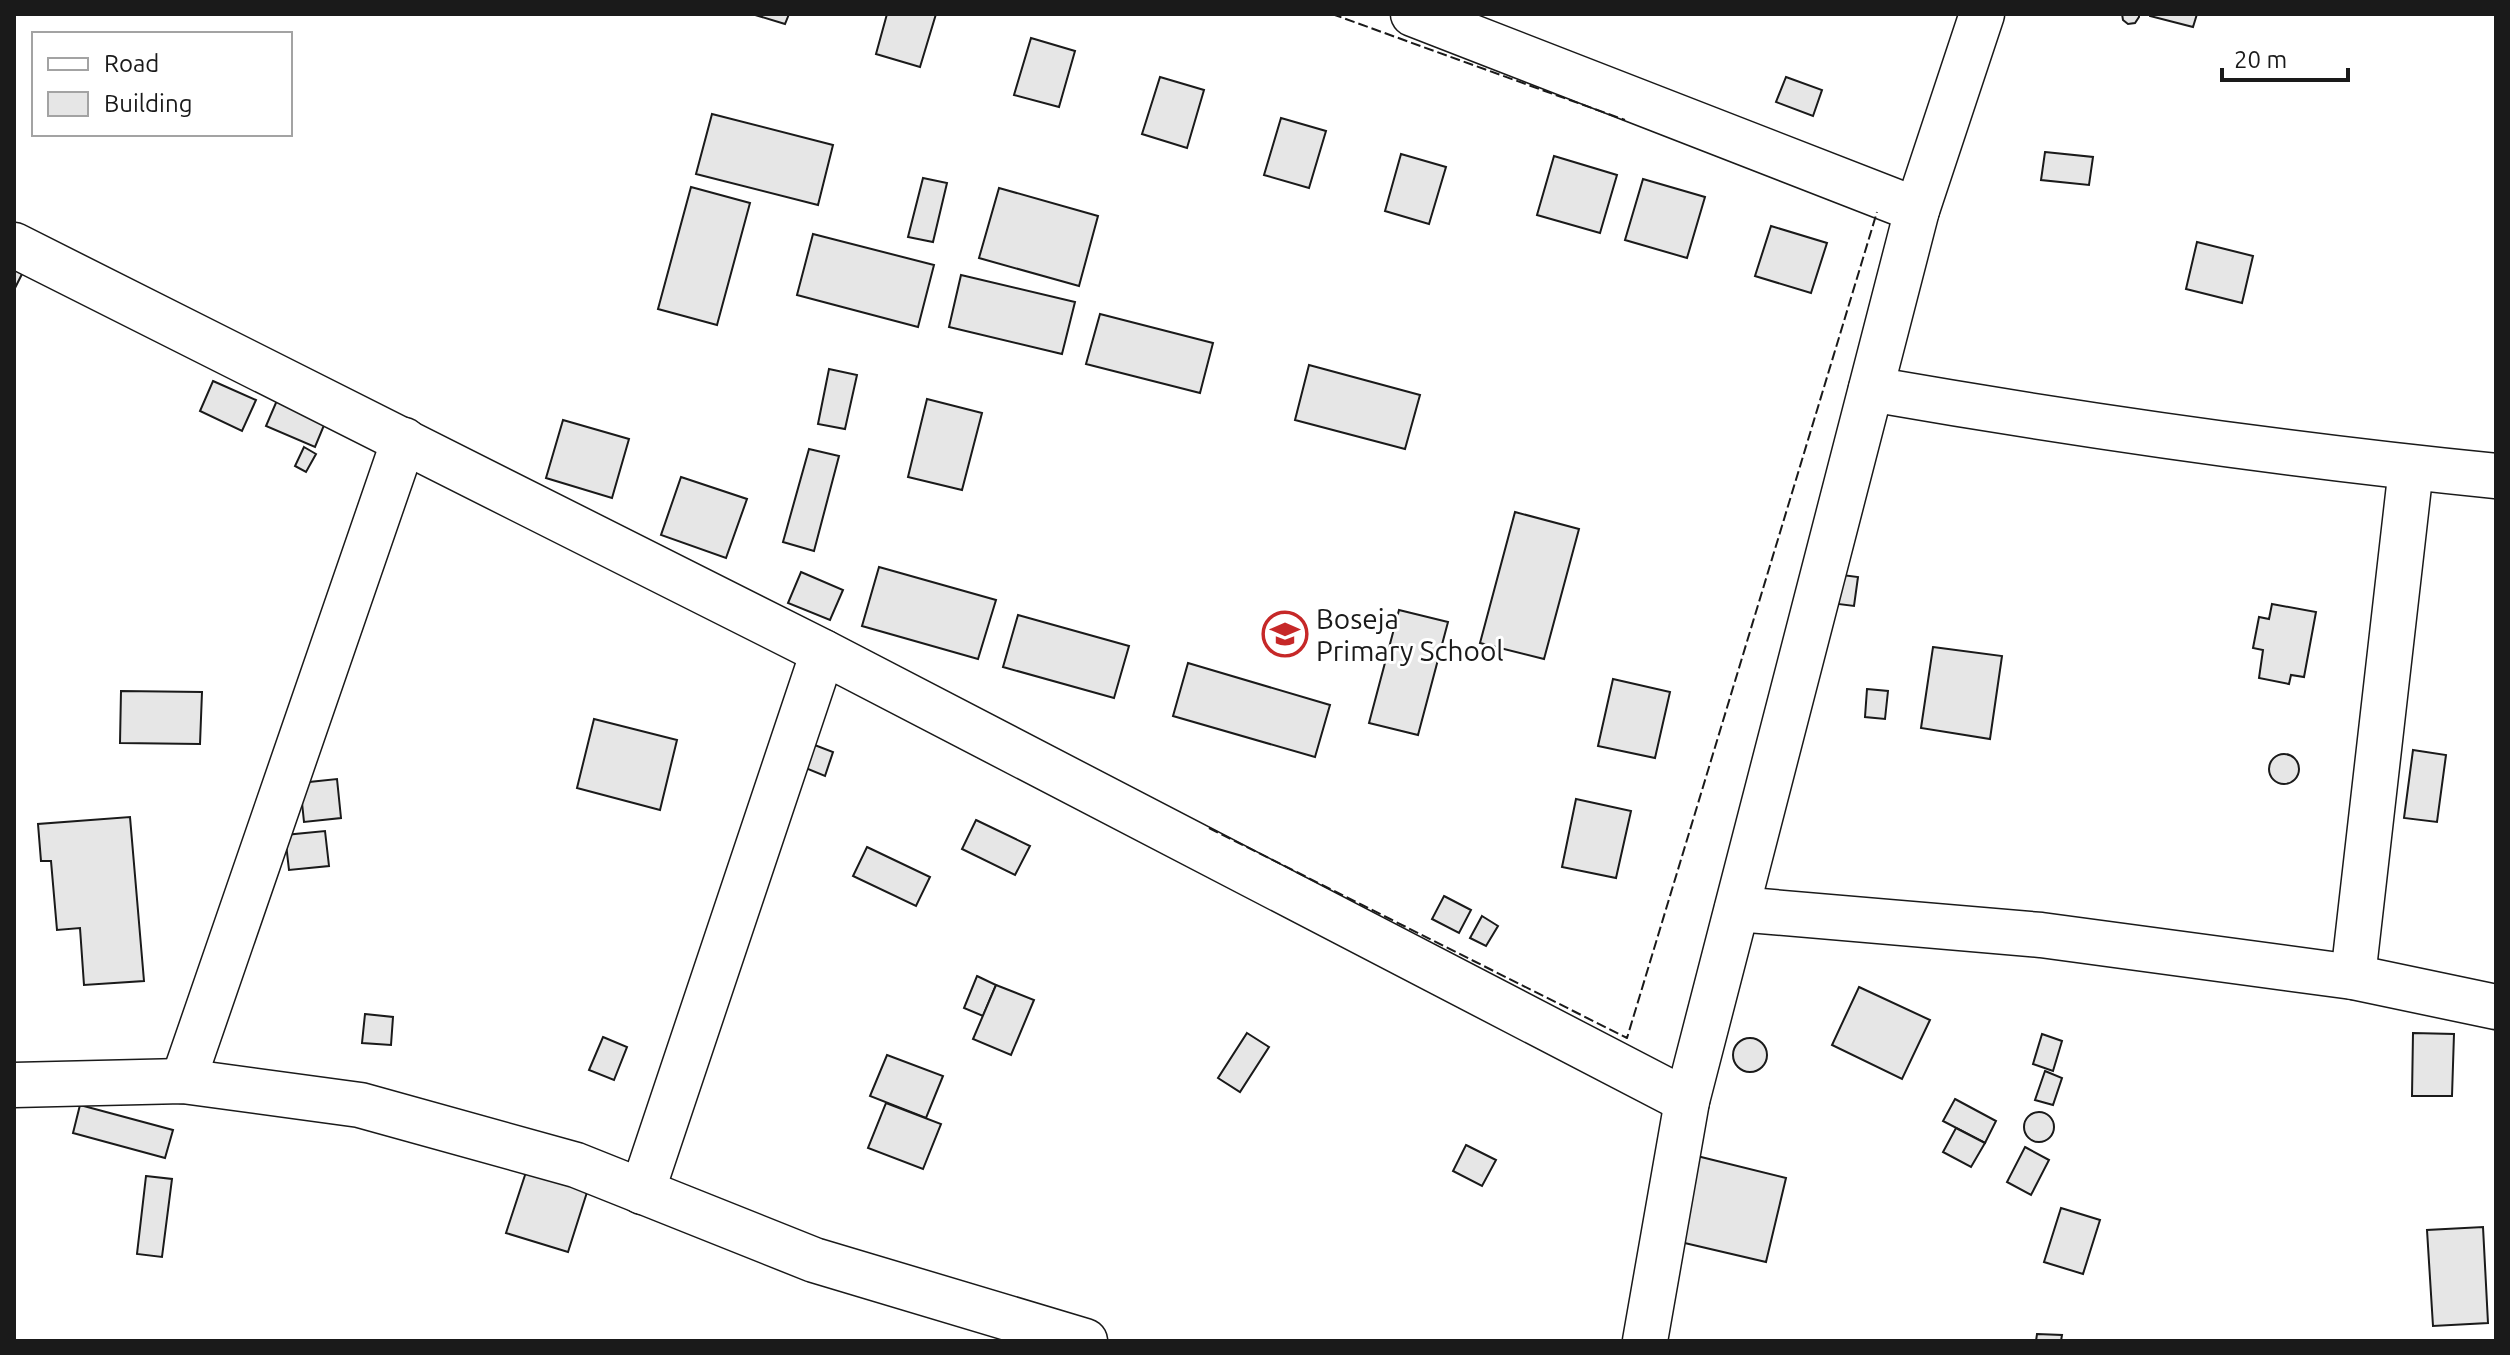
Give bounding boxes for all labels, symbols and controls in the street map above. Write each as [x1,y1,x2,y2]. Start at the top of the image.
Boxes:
legend [32,32,292,136]
scale bar [2222,32,2348,82]
text: 20 m [2234,46,2287,73]
text: Road [104,50,159,77]
text: Building [104,90,192,117]
place label: Boseja Primary School [1316,603,1504,666]
school or university icon: Boseja Primary School [1261,610,1309,658]

